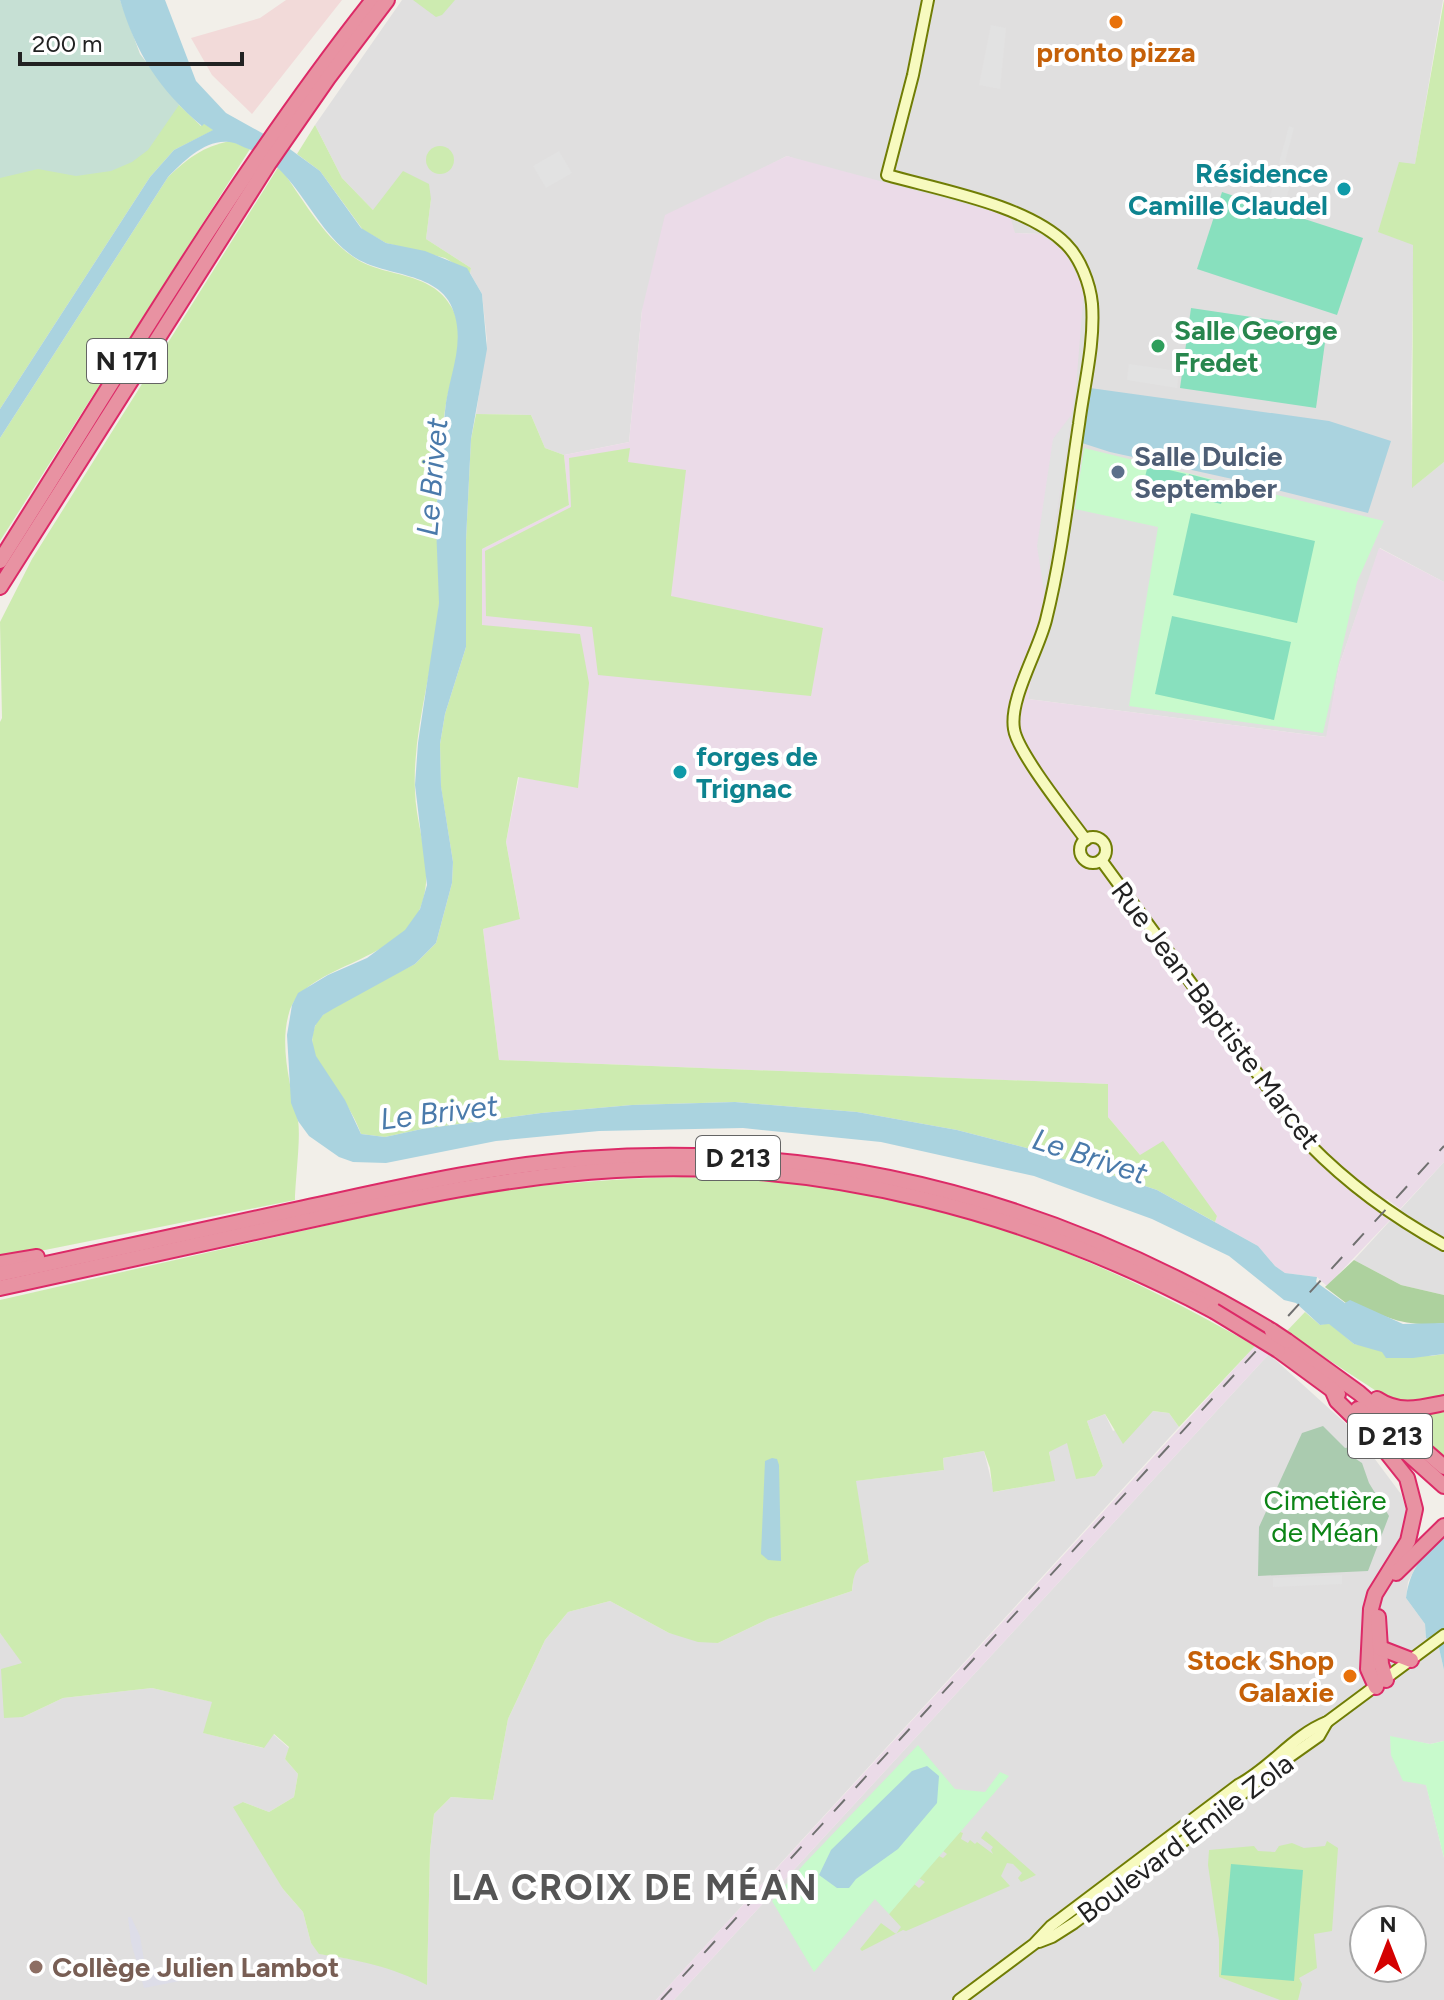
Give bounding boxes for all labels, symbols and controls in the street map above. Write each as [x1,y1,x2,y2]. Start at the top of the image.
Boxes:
marker: pronto pizza [1107,13,1125,31]
scale bar [20,16,242,66]
text: 200 m [32,29,103,58]
place label: pronto pizza [1036,35,1196,69]
place label: Résidence Camille Claudel [1128,156,1328,222]
marker: Résidence Camille Claudel [1335,180,1353,198]
place label: Salle George Fredet [1174,313,1337,379]
marker: Salle George Fredet [1149,337,1167,355]
road number: N 171 [87,339,167,383]
water label: Le Brivet [408,416,456,538]
place label: Salle Dulcie September [1134,439,1282,505]
marker: Salle Dulcie September [1109,463,1127,481]
place label: forges de Trignac [696,739,818,805]
marker: forges de Trignac [671,763,689,781]
street label: Rue Jean-Baptiste Marcet [1104,875,1328,1155]
water label: Le Brivet [378,1086,500,1138]
water label: Le Brivet [1028,1120,1152,1192]
road number: D 213 [696,1136,780,1180]
road number: D 213 [1348,1414,1432,1458]
park label: Cimetière de Méan [1264,1483,1386,1549]
place label: Stock Shop Galaxie [1187,1643,1334,1709]
marker: Stock Shop Galaxie [1341,1667,1359,1685]
street label: Boulevard Émile Zola [1070,1746,1300,1930]
district label: LA CROIX DE MÉAN [451,1866,819,1909]
north arrow [1348,1904,1428,1984]
text: N [1379,1911,1397,1938]
place label: Collège Julien Lambot [52,1950,339,1984]
marker: Collège Julien Lambot [27,1958,45,1976]

